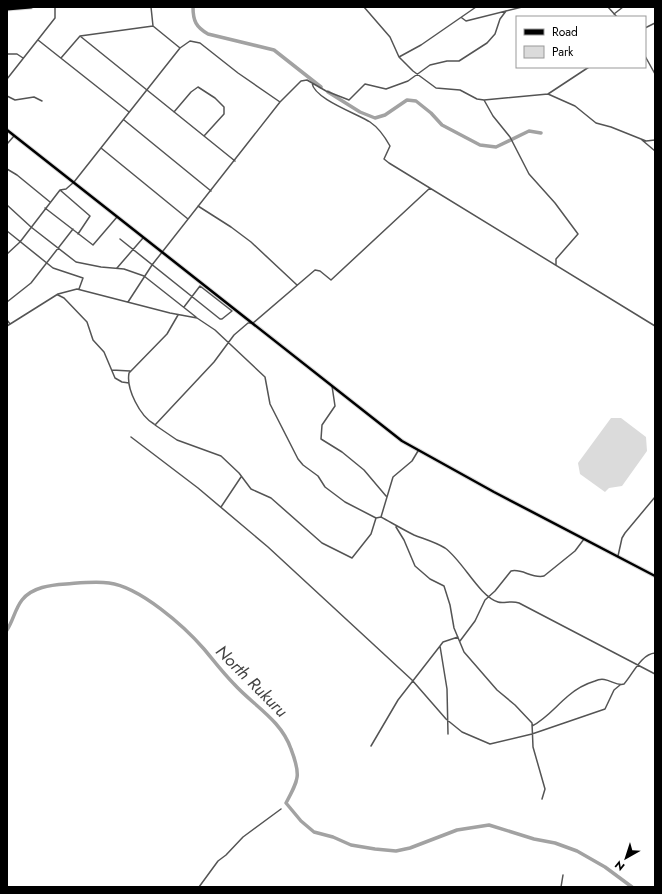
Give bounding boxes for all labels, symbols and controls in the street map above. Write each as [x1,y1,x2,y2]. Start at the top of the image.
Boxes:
legend [516,16,646,68]
text: Road [552,23,578,41]
text: Park [552,43,574,61]
water label: North Rukuru [211,640,294,723]
north arrow [606,838,646,878]
text: N [611,857,628,875]

